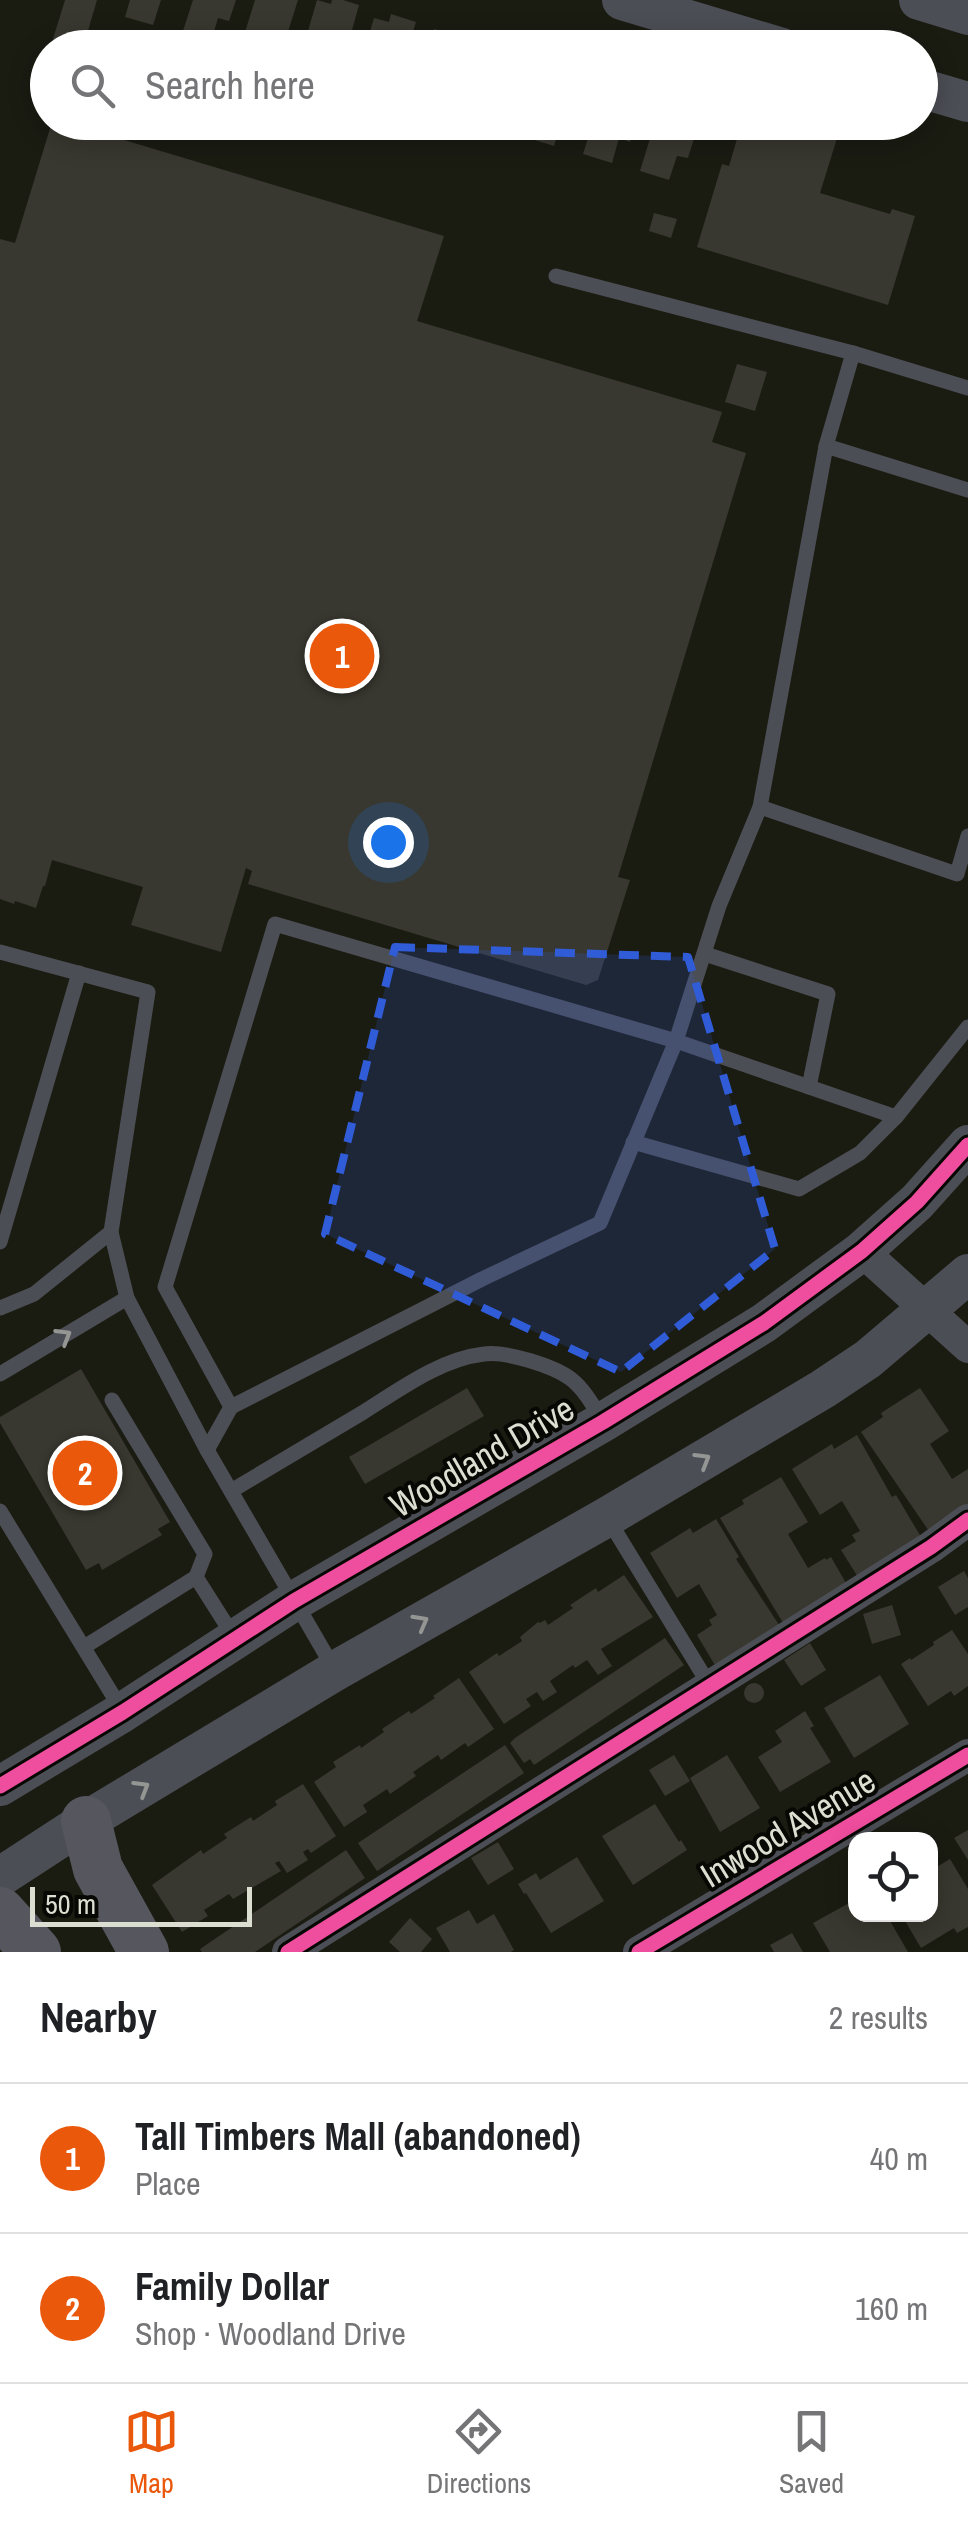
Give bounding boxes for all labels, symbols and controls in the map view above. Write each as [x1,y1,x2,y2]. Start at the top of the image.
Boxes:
search box [30,30,938,140]
icon: search [65,58,120,113]
text: Search here [145,60,315,111]
pin: 1 [310,618,374,694]
your location [363,817,414,868]
one-way arrow [53,1329,71,1348]
street label: Woodland Drive [381,1385,582,1528]
pin: 2 [52,1436,118,1510]
one-way arrow [692,1453,710,1473]
one-way arrow [410,1615,428,1635]
street label: Inwood Avenue [692,1757,884,1898]
one-way arrow [131,1781,149,1800]
map controls [848,1832,938,1922]
button: locate [848,1832,938,1922]
scale bar [30,1882,252,1926]
text: 50 m [45,1885,96,1923]
text: Nearby [40,1989,157,2045]
text: 2 results [829,1996,928,2039]
text: Tall Timbers Mall (abandoned) [135,2111,581,2162]
text: 1 [65,2137,80,2180]
text: 40 m [870,2137,928,2180]
text: Place [135,2162,201,2205]
text: Family Dollar [135,2261,329,2312]
text: 2 [65,2287,80,2330]
text: 160 m [855,2287,928,2330]
text: Shop · Woodland Drive [135,2312,406,2355]
tab: Map [124,2404,179,2502]
tab: Directions [427,2404,531,2502]
tab: Saved [779,2404,844,2502]

